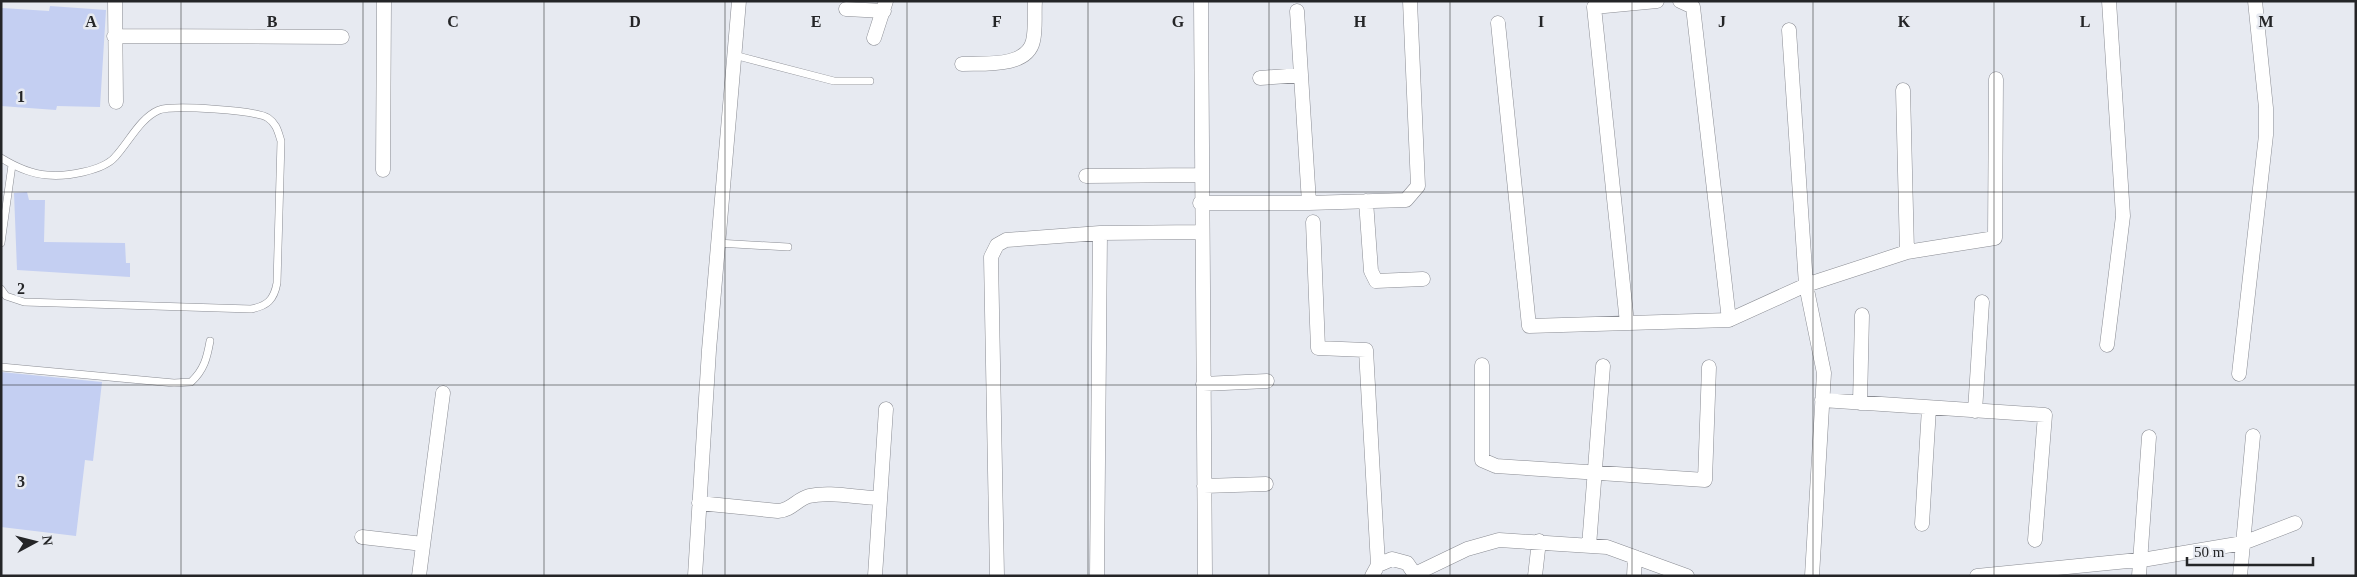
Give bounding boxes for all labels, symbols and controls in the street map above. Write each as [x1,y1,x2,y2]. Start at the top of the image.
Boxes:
text: A [85,13,97,30]
text: B [267,13,278,30]
text: C [447,13,459,30]
text: D [629,13,641,30]
text: E [811,13,821,30]
text: F [992,13,1002,30]
text: G [1172,13,1185,30]
text: H [1354,13,1367,30]
text: I [1538,13,1544,30]
text: J [1718,13,1726,30]
text: K [1898,13,1911,30]
text: L [2080,13,2090,30]
text: M [2258,13,2274,30]
text: 1 [17,88,25,105]
text: 2 [17,280,25,297]
text: 3 [17,473,25,490]
north arrow [10,517,60,567]
scale bar [2187,534,2313,566]
text: N [39,535,55,546]
text: 50 m [2194,544,2225,560]

